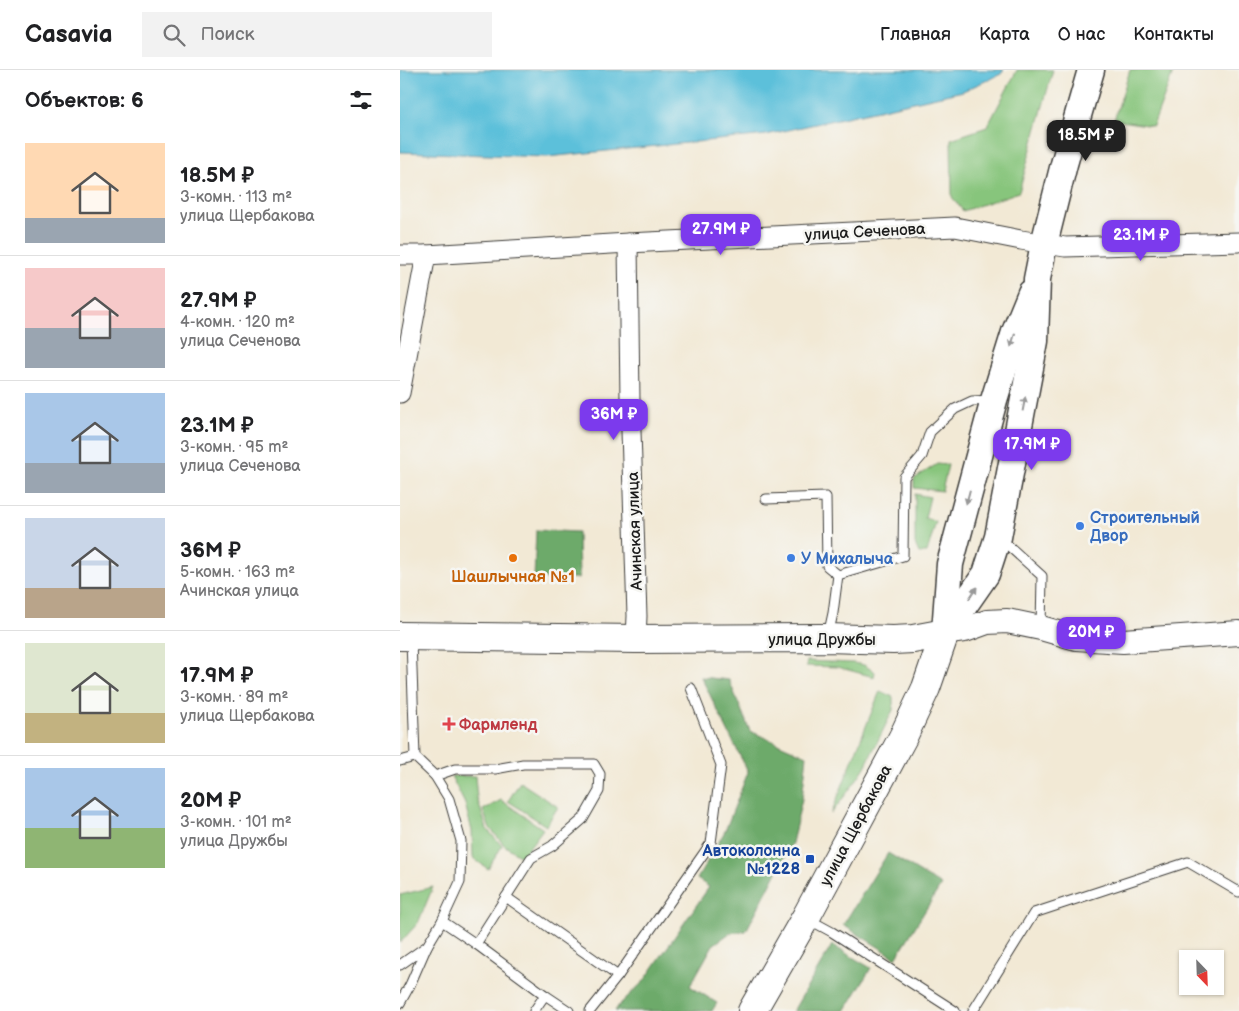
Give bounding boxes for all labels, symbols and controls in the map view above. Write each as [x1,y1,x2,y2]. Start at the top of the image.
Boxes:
search box [142,12,492,57]
text: Casavia [25,20,112,49]
icon: search [160,21,188,49]
text: Поиск [200,23,255,46]
text: Главная [880,24,951,45]
text: Карта [979,24,1030,45]
text: О нас [1058,24,1105,45]
text: Контакты [1133,24,1214,45]
icon: filters [347,86,375,114]
text: Объектов: 6 [25,88,144,113]
pin: 18.5M ₽ [1040,119,1132,162]
text: 18.5M ₽ [1058,126,1114,145]
icon: home [65,163,125,223]
text: 18.5M ₽ [180,163,254,188]
text: 3-комн. · 113 m² [180,188,292,207]
text: улица Щербакова [180,207,315,226]
pin: 27.9M ₽ [675,214,767,256]
text: 27.9M ₽ [692,220,750,239]
street label: улица Сеченова [804,220,926,245]
pin: 23.1M ₽ [1095,220,1187,262]
text: 23.1M ₽ [1113,226,1169,245]
icon: home [65,288,125,348]
text: 27.9M ₽ [180,288,257,313]
text: 4-комн. · 120 m² [180,313,295,332]
text: улица Сеченова [180,332,301,351]
one-way arrow [1008,333,1016,348]
one-way arrow [1020,395,1028,411]
pin: 36M ₽ [579,398,649,441]
text: 36M ₽ [591,405,637,424]
icon: home [65,413,125,473]
text: 23.1M ₽ [180,413,254,438]
pin: 17.9M ₽ [986,428,1078,471]
text: 17.9M ₽ [1004,435,1060,454]
text: 3-комн. · 95 m² [180,438,288,457]
text: улица Сеченова [180,457,301,476]
street label: Ачинская улица [624,471,647,592]
one-way arrow [963,489,971,504]
place label: Строительный Двор [1090,509,1200,546]
marker: Строительный Двор [1074,520,1086,532]
icon: home [65,538,125,598]
text: 36M ₽ [180,538,241,563]
place label: У Михалыча [801,550,894,569]
marker: Шашлычная №1 [507,552,519,564]
marker: У Михалыча [785,552,797,564]
text: 5-комн. · 163 m² [180,563,295,582]
place label: Шашлычная №1 [451,568,575,587]
text: Ачинская улица [180,582,299,601]
one-way arrow [968,586,978,599]
pin: 20M ₽ [1056,616,1126,659]
text: 20M ₽ [1068,623,1114,642]
street label: улица Дружбы [768,631,876,650]
icon: home [65,663,125,723]
text: 17.9M ₽ [180,663,253,688]
text: 3-комн. · 89 m² [180,688,288,707]
text: улица Щербакова [180,707,315,726]
place label: Фармленд [459,716,538,735]
marker: Фармленд [443,718,455,730]
street label: улица Щербакова [816,761,897,890]
icon: home [65,788,125,848]
text: 20M ₽ [180,788,241,813]
text: 3-комн. · 101 m² [180,813,292,832]
text: улица Дружбы [180,832,288,851]
place label: Автоколонна №1228 [702,842,801,879]
marker: Автоколонна №1228 [804,853,816,865]
north arrow [1179,950,1224,995]
map controls [1179,950,1224,995]

